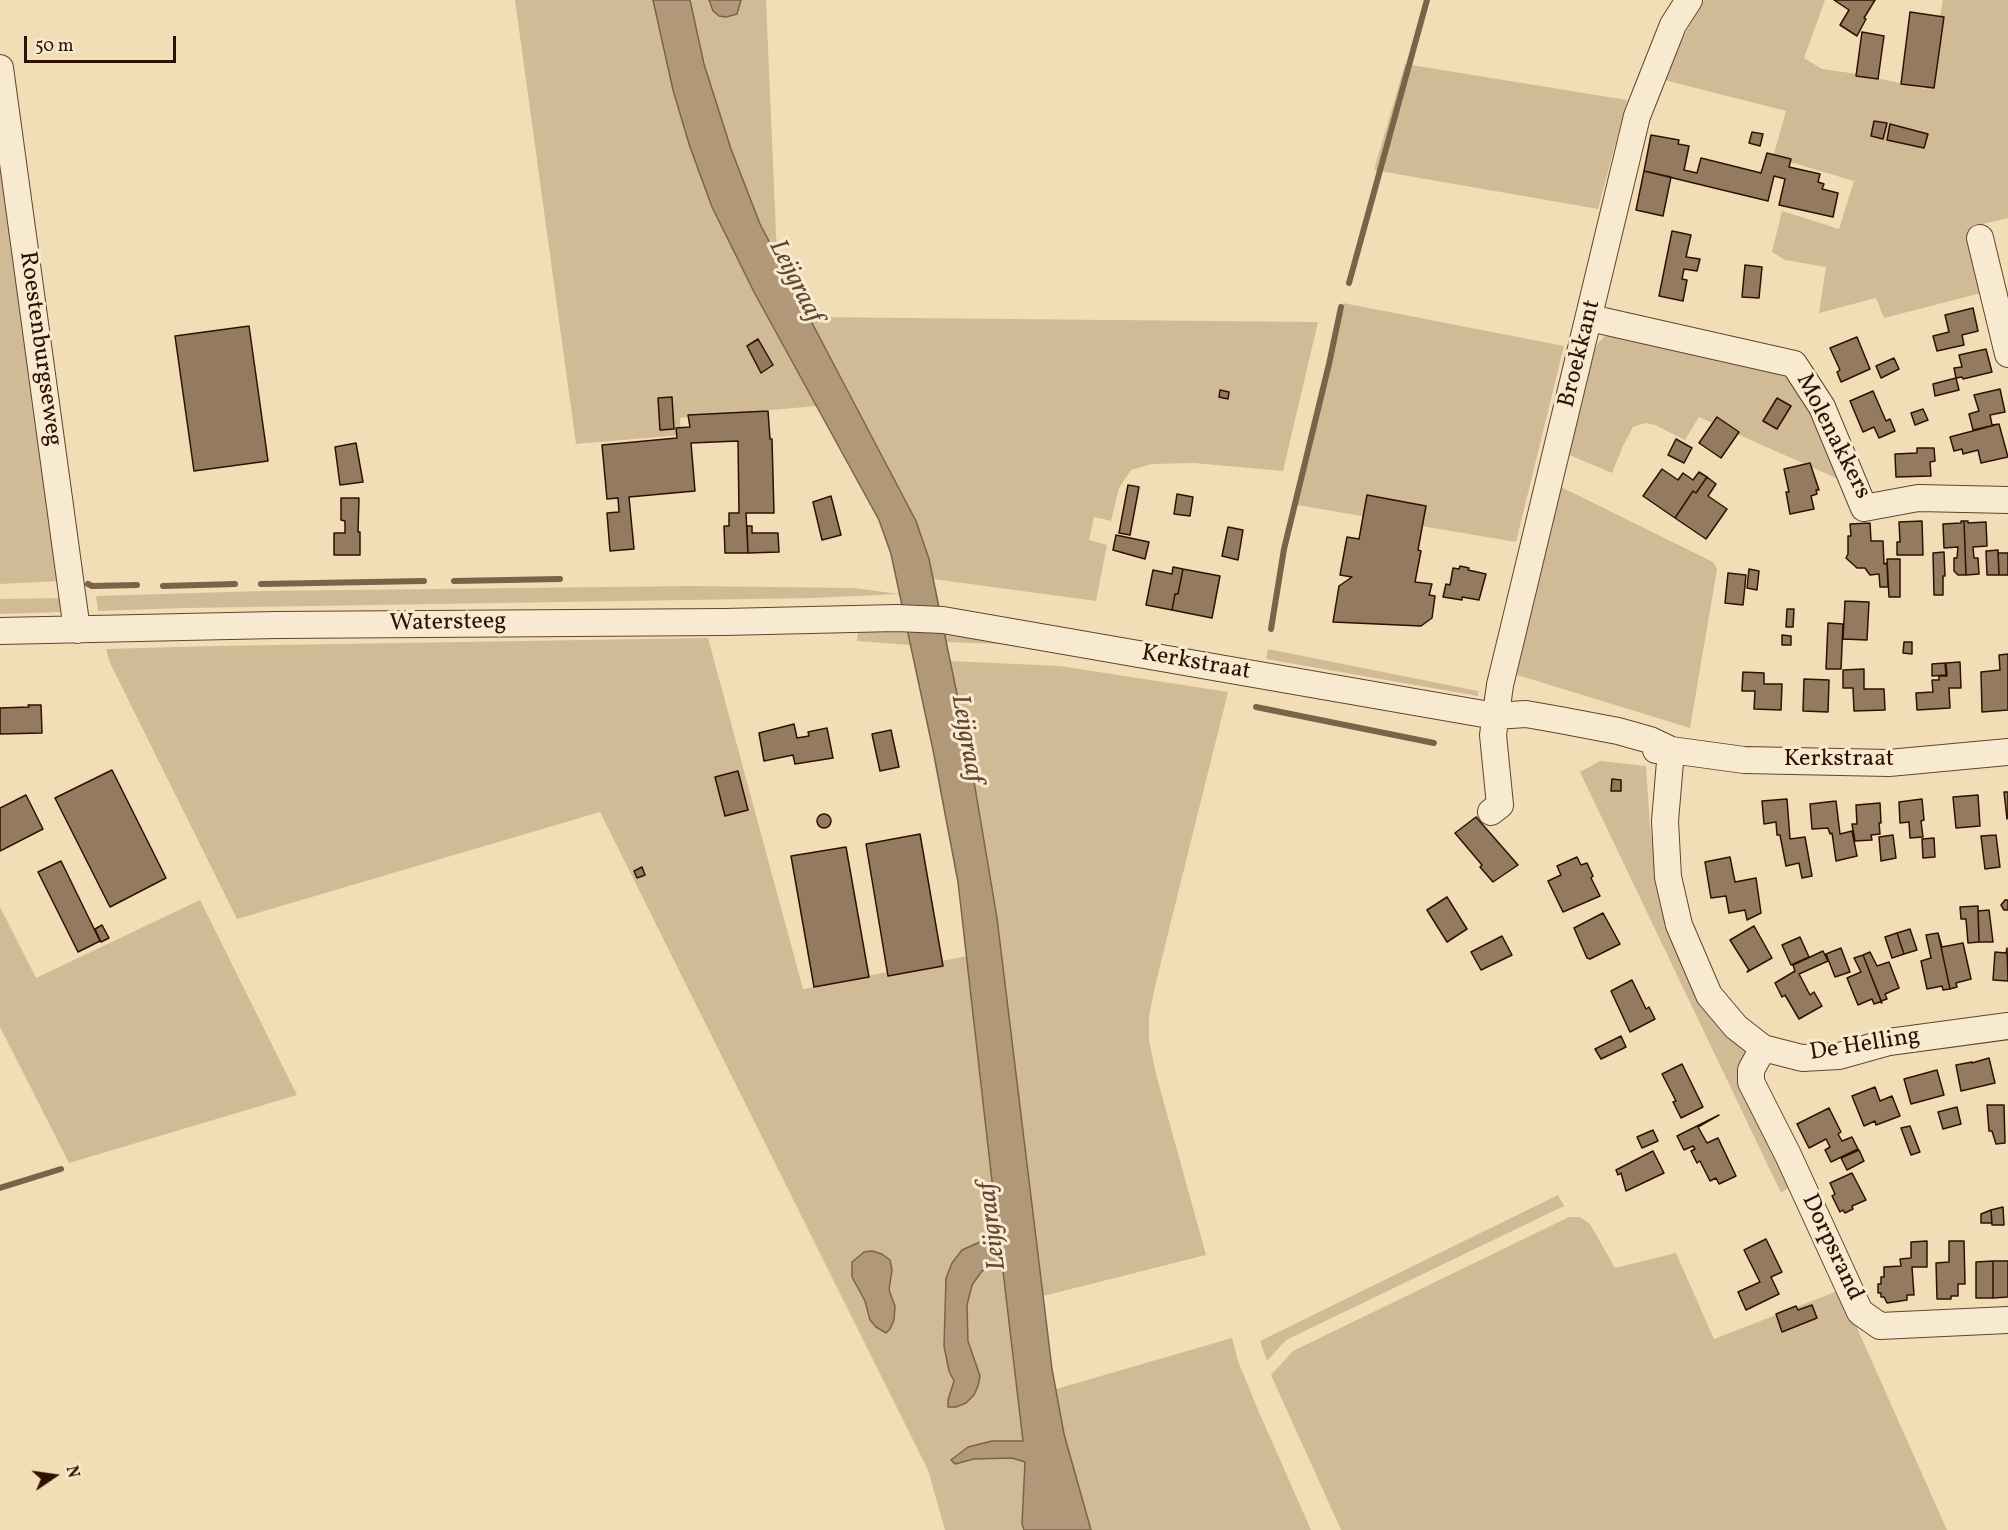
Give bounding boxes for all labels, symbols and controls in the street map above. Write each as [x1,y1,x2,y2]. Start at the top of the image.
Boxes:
scale bar [27,24,178,62]
text: 50 m [35,34,74,59]
water label: Leijgraaf [760,235,828,329]
street label: Roestenburgseweg [11,250,67,448]
street label: Broekkant [1554,297,1608,411]
street label: Molenakkers [1788,370,1876,504]
street label: Watersteeg [389,609,507,639]
street label: Kerkstraat [1139,640,1253,688]
water label: Leijgraaf [942,693,988,785]
street label: Kerkstraat [1784,747,1894,775]
street label: De Helling [1808,1023,1922,1069]
water label: Leijgraaf [973,1180,1015,1272]
street label: Dorpsrand [1794,1190,1868,1306]
north arrow [24,1446,84,1506]
text: N [60,1464,84,1480]

